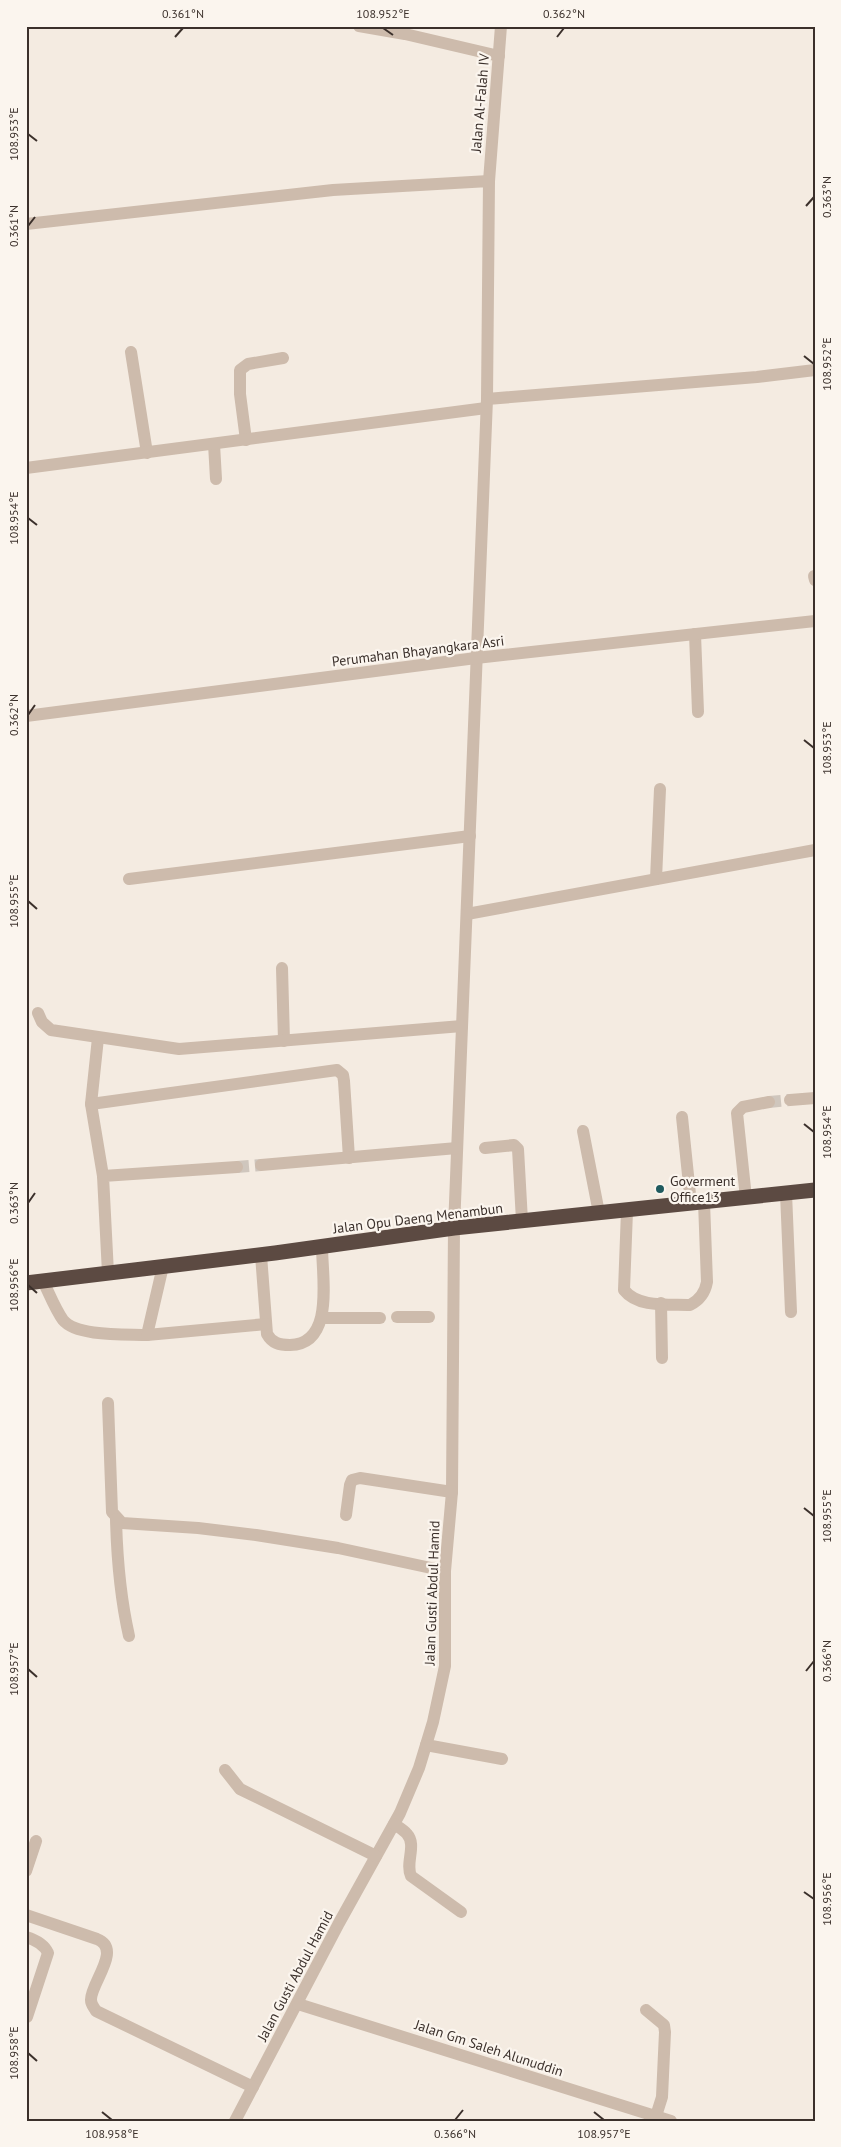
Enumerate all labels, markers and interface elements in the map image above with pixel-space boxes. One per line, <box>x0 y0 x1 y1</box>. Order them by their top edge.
text: 0.361°N <box>162 6 204 21</box>
text: 108.952°E <box>356 6 410 21</box>
text: 0.362°N <box>543 6 585 21</box>
street label: Jalan Al-Falah IV <box>467 53 493 154</box>
text: 108.953°E <box>6 107 21 161</box>
text: 0.363°N <box>819 176 834 218</box>
text: 0.361°N <box>6 205 21 247</box>
text: 108.952°E <box>819 337 834 391</box>
text: 108.954°E <box>6 491 21 545</box>
street label: Perumahan Bhayangkara Asri <box>331 631 505 671</box>
text: 0.362°N <box>6 694 21 736</box>
text: 108.953°E <box>819 721 834 775</box>
text: 108.955°E <box>6 874 21 928</box>
text: 108.954°E <box>819 1105 834 1159</box>
place label: Goverment Office13 <box>670 1172 736 1206</box>
text: 0.363°N <box>6 1182 21 1224</box>
marker: Goverment Office13 <box>654 1183 666 1195</box>
street label: Jalan Opu Daeng Menambun <box>331 1199 504 1237</box>
text: 108.956°E <box>6 1258 21 1312</box>
text: 108.955°E <box>819 1489 834 1543</box>
street label: Jalan Gusti Abdul Hamid <box>420 1520 444 1667</box>
text: 0.366°N <box>819 1640 834 1682</box>
text: 108.957°E <box>6 1642 21 1696</box>
text: 108.956°E <box>819 1872 834 1926</box>
street label: Jalan Gusti Abdul Hamid <box>253 1908 337 2045</box>
street label: Jalan Gm Saleh Alunuddin <box>411 2015 566 2081</box>
text: 108.958°E <box>6 2026 21 2080</box>
text: 108.958°E <box>85 2126 139 2141</box>
text: 0.366°N <box>434 2126 476 2141</box>
text: 108.957°E <box>577 2126 631 2141</box>

